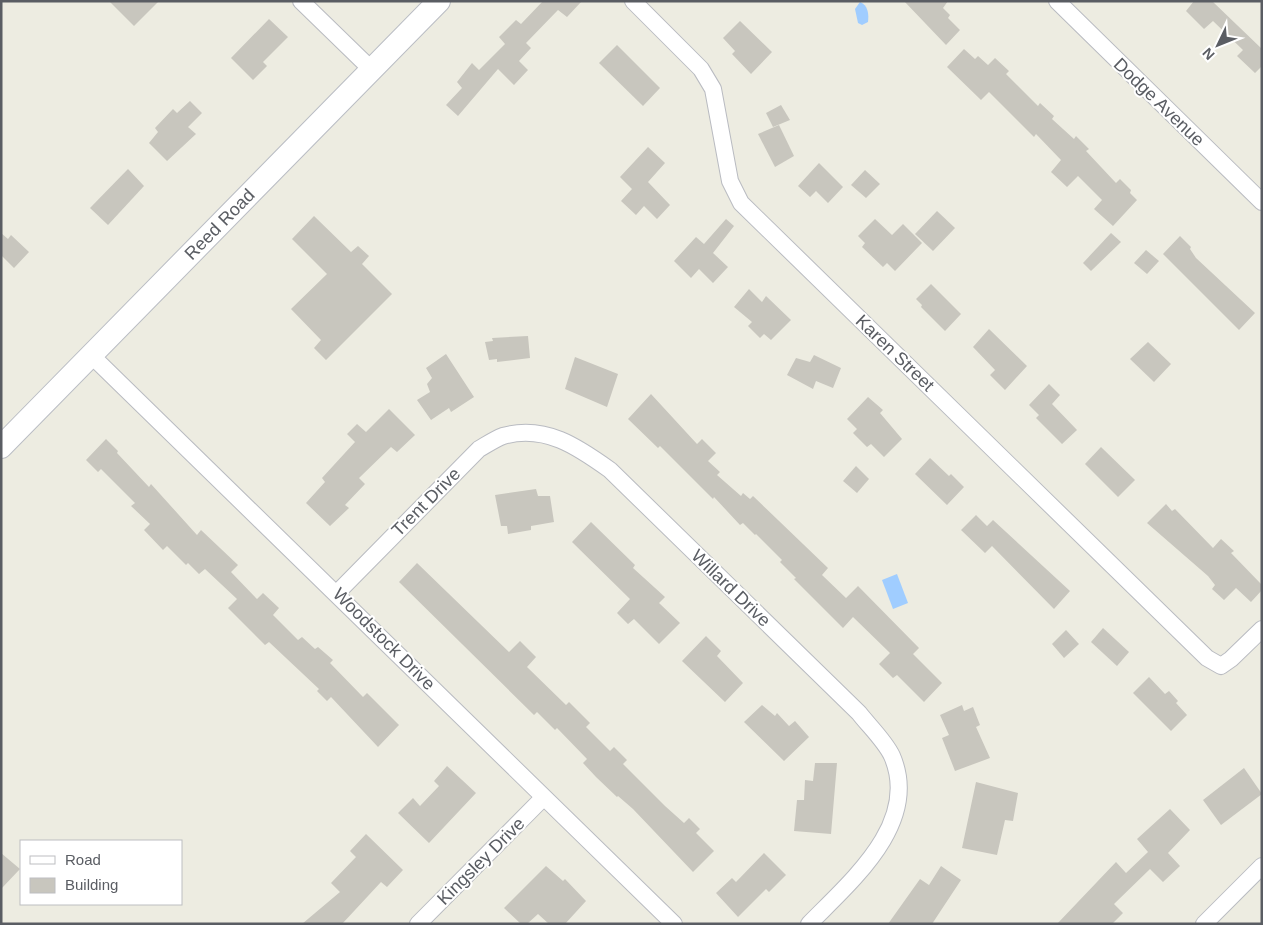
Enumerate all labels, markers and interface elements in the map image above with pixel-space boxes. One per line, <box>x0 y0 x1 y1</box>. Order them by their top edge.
north arrow <box>1193 20 1243 70</box>
text: N <box>1199 45 1218 63</box>
street label: Dodge Avenue <box>1110 54 1208 150</box>
street label: Reed Road <box>181 185 259 264</box>
street label: Karen Street <box>852 311 938 395</box>
street label: Trent Drive <box>388 464 464 540</box>
street label: Willard Drive <box>687 545 775 631</box>
street label: Woodstock Drive <box>329 584 439 694</box>
street label: Kingsley Drive <box>433 813 529 909</box>
legend <box>20 840 182 905</box>
text: Road <box>65 851 101 868</box>
text: Building <box>65 876 118 893</box>

